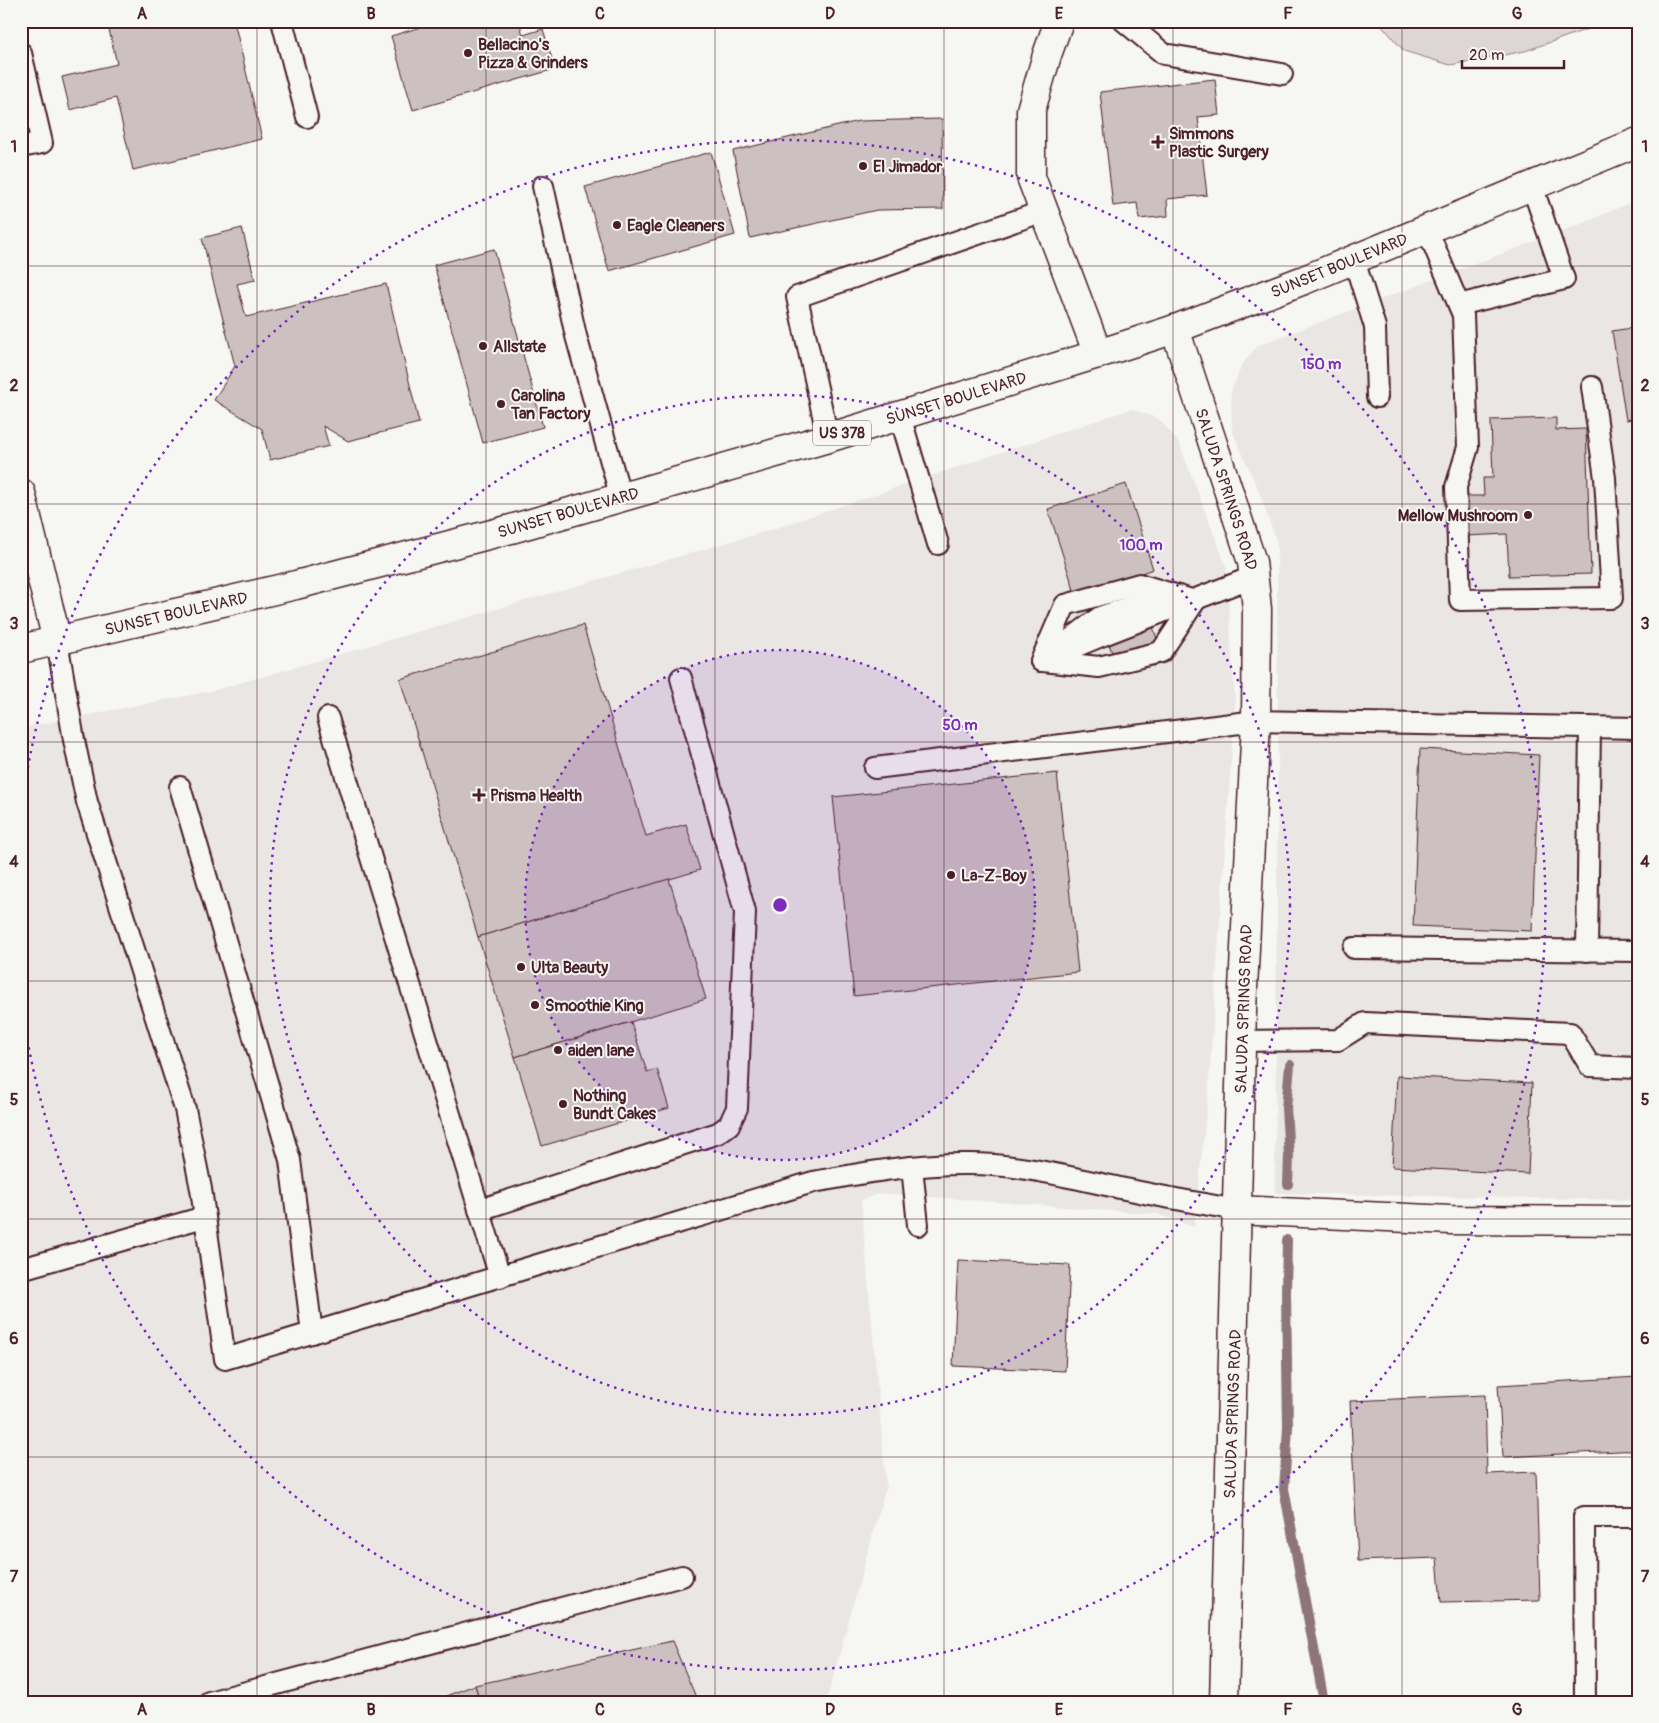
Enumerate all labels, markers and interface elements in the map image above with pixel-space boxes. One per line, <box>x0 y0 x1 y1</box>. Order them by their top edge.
text: A <box>137 4 148 24</box>
text: B <box>366 4 376 24</box>
text: C <box>595 4 605 24</box>
text: D <box>825 4 835 24</box>
text: E <box>1055 4 1064 24</box>
text: F <box>1283 4 1293 24</box>
text: G <box>1512 4 1523 24</box>
place label: Bellacino's Pizza & Grinders <box>478 35 588 73</box>
scale bar <box>1462 38 1564 70</box>
text: 20 m <box>1469 46 1504 65</box>
marker: Bellacino's Pizza & Grinders <box>462 47 474 59</box>
place label: Simmons Plastic Surgery <box>1169 124 1269 162</box>
marker: Simmons Plastic Surgery <box>1151 135 1165 149</box>
text: 1 <box>11 137 17 157</box>
text: 1 <box>1642 137 1648 157</box>
place label: El Jimador <box>873 157 942 177</box>
marker: El Jimador <box>857 160 869 172</box>
place label: Eagle Cleaners <box>627 216 725 236</box>
marker: Eagle Cleaners <box>611 219 623 231</box>
street label: SUNSET BOULEVARD <box>1268 229 1411 303</box>
place label: Allstate <box>493 337 547 357</box>
marker: Allstate <box>477 340 489 352</box>
text: 150 m <box>1301 355 1341 374</box>
street label: SUNSET BOULEVARD <box>884 368 1029 430</box>
text: 2 <box>10 376 19 396</box>
text: 2 <box>1641 376 1650 396</box>
place label: Carolina Tan Factory <box>510 386 590 424</box>
marker: Carolina Tan Factory <box>495 398 507 410</box>
street label: SALUDA SPRINGS ROAD <box>1190 406 1262 573</box>
road number: US 378 <box>813 420 871 446</box>
street label: SUNSET BOULEVARD <box>495 483 641 543</box>
place label: Mellow Mushroom <box>1398 506 1518 526</box>
marker: Mellow Mushroom <box>1522 509 1534 521</box>
text: 100 m <box>1120 536 1162 555</box>
street label: SUNSET BOULEVARD <box>103 588 250 640</box>
text: 3 <box>10 614 19 634</box>
text: 3 <box>1641 614 1650 634</box>
text: 50 m <box>943 716 977 735</box>
place label: Prisma Health <box>490 786 582 806</box>
marker: Prisma Health <box>472 788 486 802</box>
text: 4 <box>9 852 19 872</box>
text: 4 <box>1640 852 1650 872</box>
place label: La-Z-Boy <box>961 866 1027 886</box>
marker: La-Z-Boy <box>945 869 957 881</box>
centre of rings <box>771 896 789 914</box>
street label: SALUDA SPRINGS ROAD <box>1231 924 1257 1094</box>
place label: Ulta Beauty <box>531 958 608 978</box>
marker: Ulta Beauty <box>515 961 527 973</box>
place label: Smoothie King <box>545 996 643 1016</box>
marker: Smoothie King <box>529 999 541 1011</box>
place label: aiden lane <box>568 1041 635 1061</box>
marker: aiden lane <box>552 1044 564 1056</box>
place label: Nothing Bundt Cakes <box>573 1086 657 1124</box>
text: 5 <box>10 1090 19 1110</box>
text: 5 <box>1641 1090 1650 1110</box>
marker: Nothing Bundt Cakes <box>557 1098 569 1110</box>
text: 6 <box>9 1329 19 1349</box>
street label: SALUDA SPRINGS ROAD <box>1220 1329 1246 1499</box>
text: 6 <box>1640 1329 1650 1349</box>
text: 7 <box>10 1567 19 1587</box>
text: 7 <box>1641 1567 1650 1587</box>
text: A <box>137 1700 148 1720</box>
text: B <box>366 1700 376 1720</box>
text: C <box>595 1700 605 1720</box>
text: D <box>825 1700 835 1720</box>
text: E <box>1055 1700 1064 1720</box>
text: F <box>1283 1700 1293 1720</box>
text: G <box>1512 1700 1523 1720</box>

